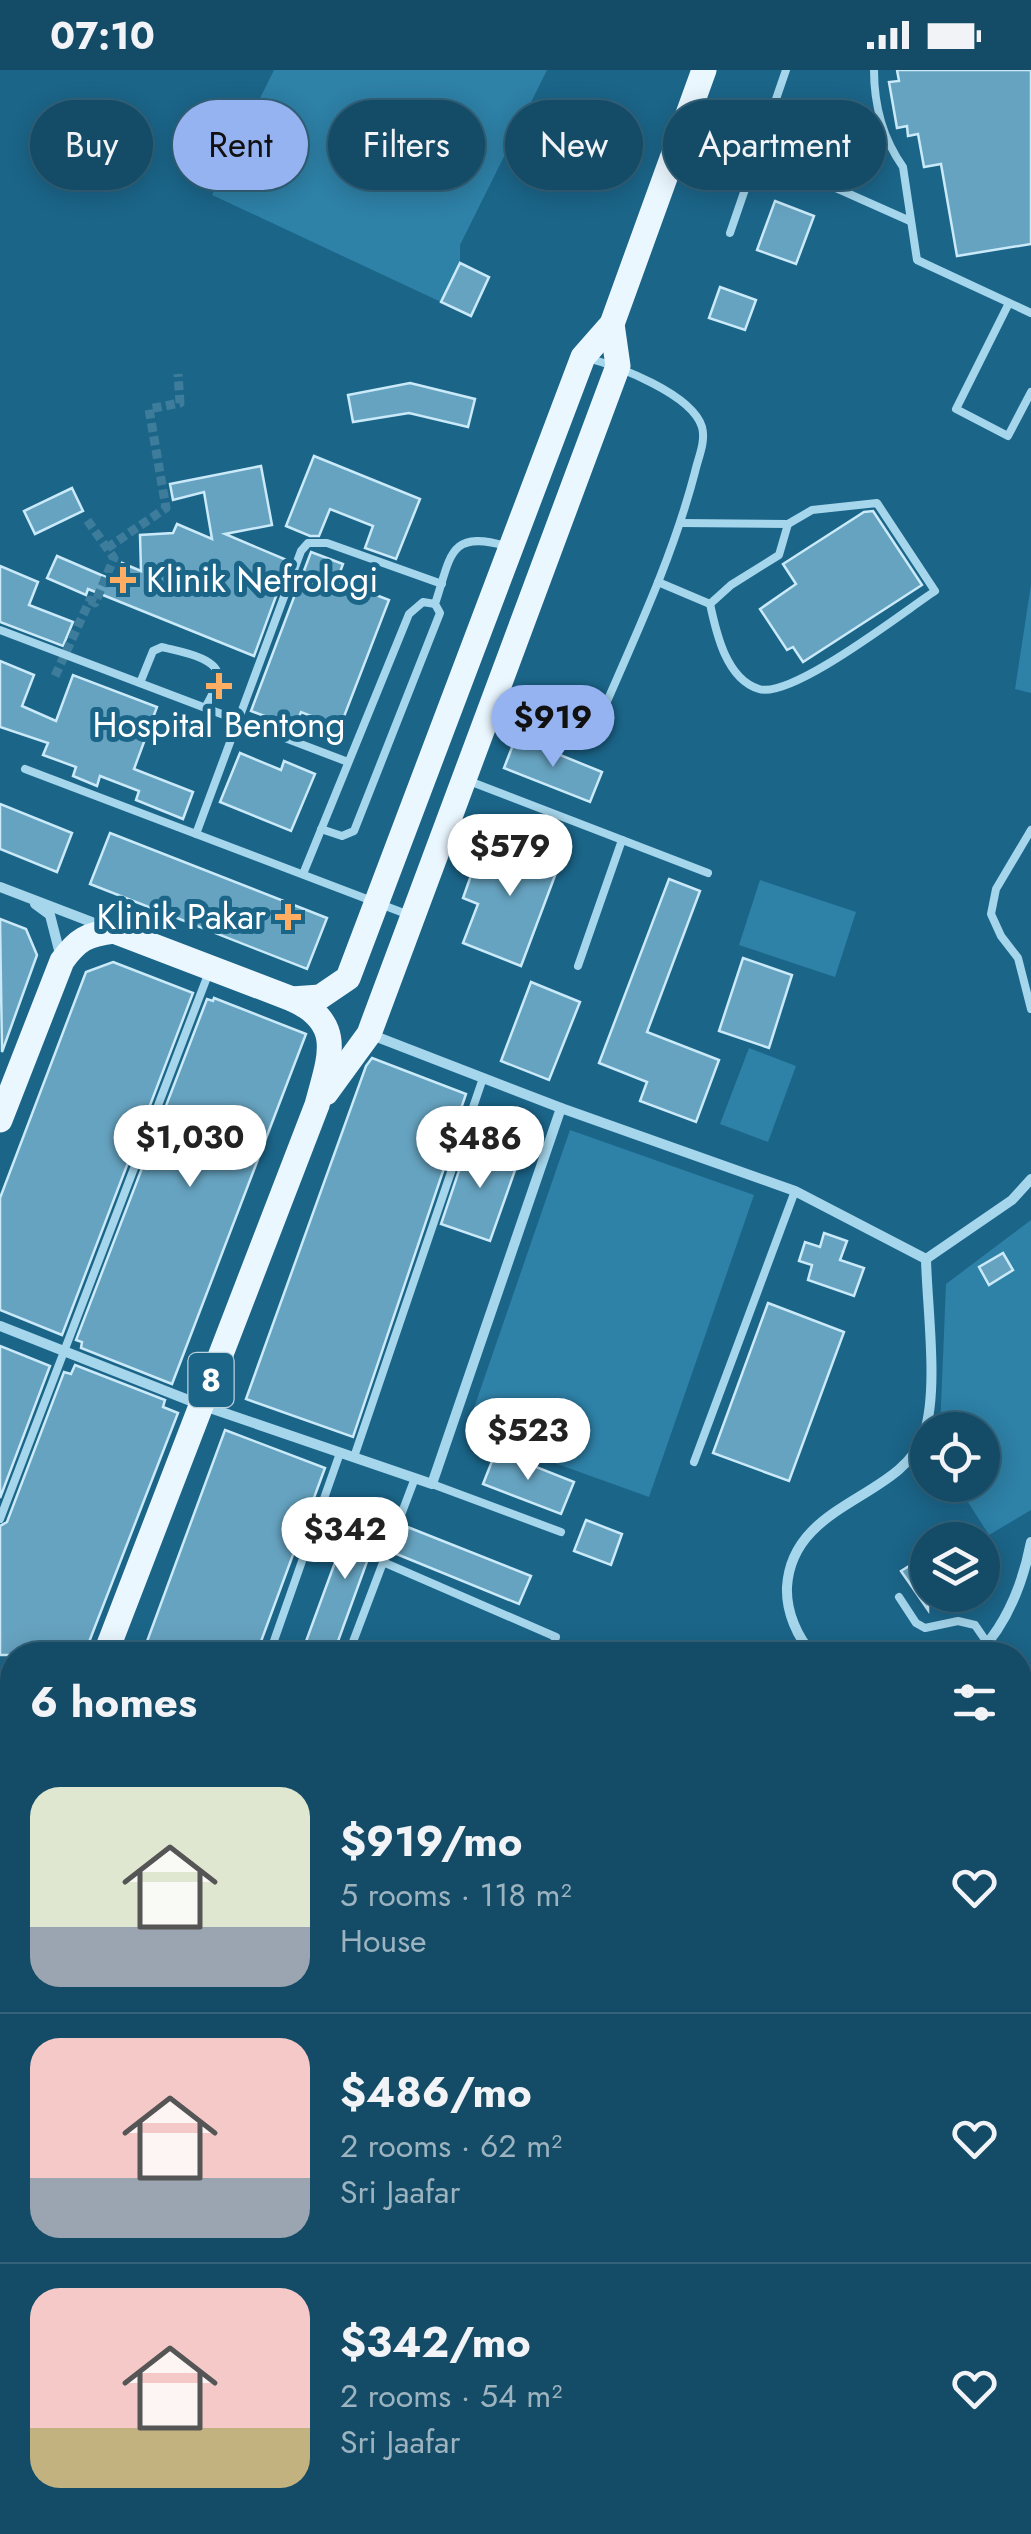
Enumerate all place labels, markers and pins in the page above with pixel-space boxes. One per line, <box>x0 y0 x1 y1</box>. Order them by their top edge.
place label: Klinik Nefrologi <box>146 555 378 605</box>
marker: Klinik Nefrologi <box>110 567 136 593</box>
marker: Hospital Bentong <box>206 673 232 699</box>
pin: $919 <box>494 685 612 770</box>
place label: Hospital Bentong <box>93 700 345 750</box>
pin: $579 <box>451 814 569 899</box>
place label: Klinik Pakar <box>96 892 266 942</box>
marker: Klinik Pakar <box>275 904 301 930</box>
pin: $1,030 <box>109 1105 271 1190</box>
pin: $486 <box>421 1106 539 1191</box>
pin: $523 <box>469 1398 587 1483</box>
pin: $342 <box>286 1497 404 1582</box>

